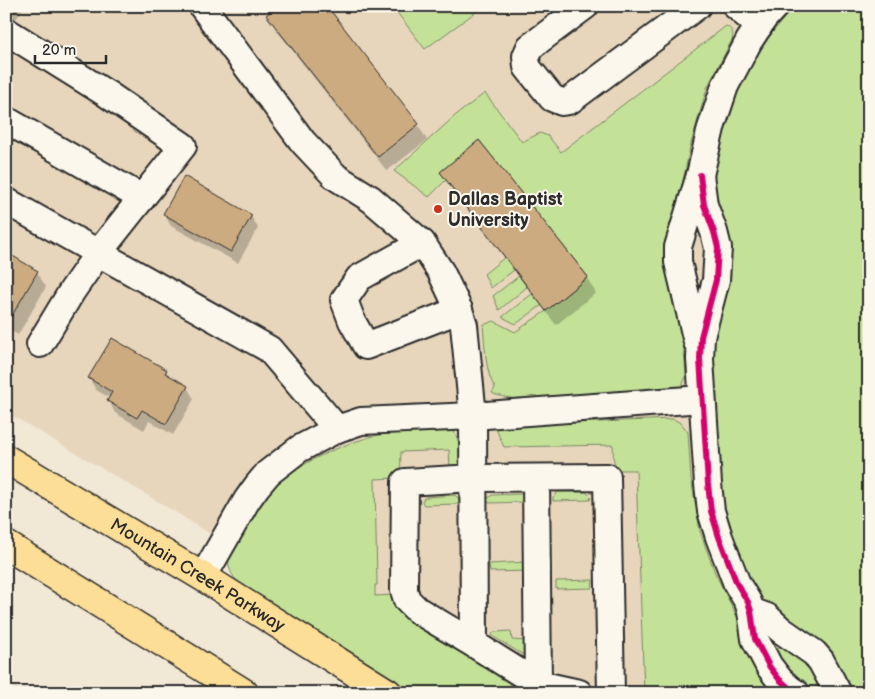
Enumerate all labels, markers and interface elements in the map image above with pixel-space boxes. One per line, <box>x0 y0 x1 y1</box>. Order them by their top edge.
scale bar <box>35 32 106 64</box>
text: 20 m <box>42 41 76 60</box>
place label: Dallas Baptist University <box>448 189 563 231</box>
marker: Dallas Baptist University <box>432 203 444 215</box>
street label: Mountain Creek Parkway <box>107 514 290 637</box>

